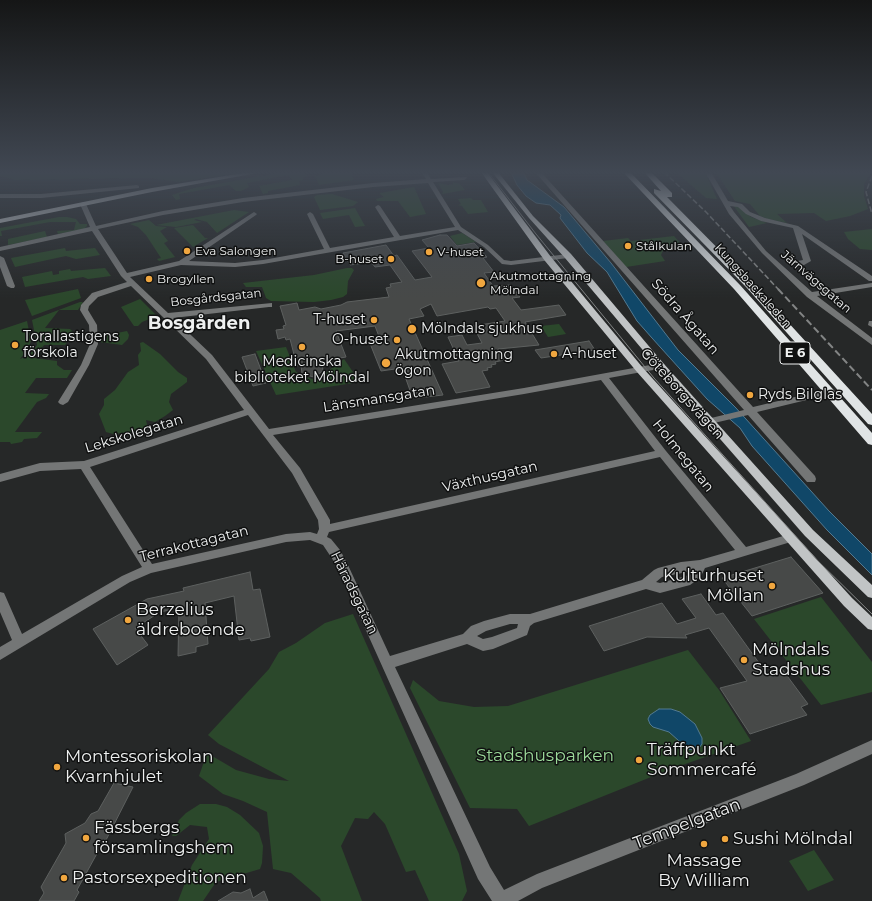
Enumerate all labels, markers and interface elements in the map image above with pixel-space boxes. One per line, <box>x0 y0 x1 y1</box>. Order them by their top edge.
place label: Stålkulan <box>636 239 692 253</box>
marker: Stålkulan <box>623 241 633 251</box>
street label: Kungsbackaleden <box>711 241 795 331</box>
place label: Eva Salongen <box>195 244 276 258</box>
place label: V-huset <box>437 245 484 259</box>
marker: Eva Salongen <box>182 246 192 256</box>
marker: V-huset <box>424 247 434 257</box>
street label: Järnvägsgatan <box>778 248 854 316</box>
place label: B-huset <box>335 252 383 266</box>
marker: B-huset <box>386 254 396 264</box>
place label: Akutmottagning Mölndal <box>490 269 591 297</box>
place label: Brogyllen <box>157 272 215 286</box>
marker: Brogyllen <box>144 274 154 284</box>
street label: Södra Ågatan <box>648 276 722 358</box>
marker: Akutmottagning Mölndal <box>475 277 487 289</box>
street label: Bosgårdsgatan <box>170 286 262 310</box>
place label: T-huset <box>313 312 366 328</box>
district label: Bosgården <box>148 313 250 335</box>
marker: T-huset <box>369 315 379 325</box>
place label: Mölndals sjukhus <box>421 321 543 337</box>
marker: Mölndals sjukhus <box>406 323 418 335</box>
place label: Torallastigens förskola <box>23 329 119 362</box>
place label: O-huset <box>332 332 389 348</box>
marker: O-huset <box>392 335 402 345</box>
marker: Torallastigens förskola <box>10 340 20 350</box>
marker: Medicinska biblioteket Mölndal <box>297 342 307 352</box>
road number: E 6 <box>780 342 810 364</box>
street label: Göteborgsvägen <box>637 345 727 443</box>
place label: A-huset <box>562 346 617 362</box>
place label: Akutmottagning ögon <box>395 347 513 380</box>
marker: A-huset <box>549 349 559 359</box>
place label: Medicinska biblioteket Mölndal <box>234 354 370 386</box>
marker: Akutmottagning ögon <box>380 357 392 369</box>
street label: Länsmansgatan <box>322 382 436 416</box>
place label: Ryds Bilglas <box>758 387 842 403</box>
marker: Ryds Bilglas <box>745 390 755 400</box>
street label: Lekskolegatan <box>83 411 185 457</box>
street label: Holmegatan <box>649 416 717 496</box>
street label: Växthusgatan <box>441 458 539 496</box>
street label: Terrakottagatan <box>138 522 250 566</box>
street label: Häradsgatan <box>327 549 381 637</box>
place label: Kulturhuset Möllan <box>663 566 764 606</box>
marker: Kulturhuset Möllan <box>767 581 777 591</box>
place label: Berzelius äldreboende <box>136 600 245 640</box>
marker: Berzelius äldreboende <box>123 615 133 625</box>
place label: Mölndals Stadshus <box>752 640 830 680</box>
marker: Mölndals Stadshus <box>739 655 749 665</box>
place label: Träffpunkt Sommercafé <box>647 740 757 780</box>
park label: Stadshusparken <box>476 746 614 766</box>
place label: Montessoriskolan Kvarnhjulet <box>65 747 214 787</box>
marker: Träffpunkt Sommercafé <box>634 755 644 765</box>
marker: Montessoriskolan Kvarnhjulet <box>52 762 62 772</box>
street label: Tempelgatan <box>630 794 744 854</box>
place label: Fässbergs församlingshem <box>94 818 234 858</box>
place label: Sushi Mölndal <box>733 829 853 849</box>
marker: Fässbergs församlingshem <box>81 833 91 843</box>
marker: Sushi Mölndal <box>720 834 730 844</box>
marker: Massage By William <box>699 839 709 849</box>
place label: Massage By William <box>658 851 750 891</box>
place label: Pastorsexpeditionen <box>72 868 247 888</box>
marker: Pastorsexpeditionen <box>59 873 69 883</box>

